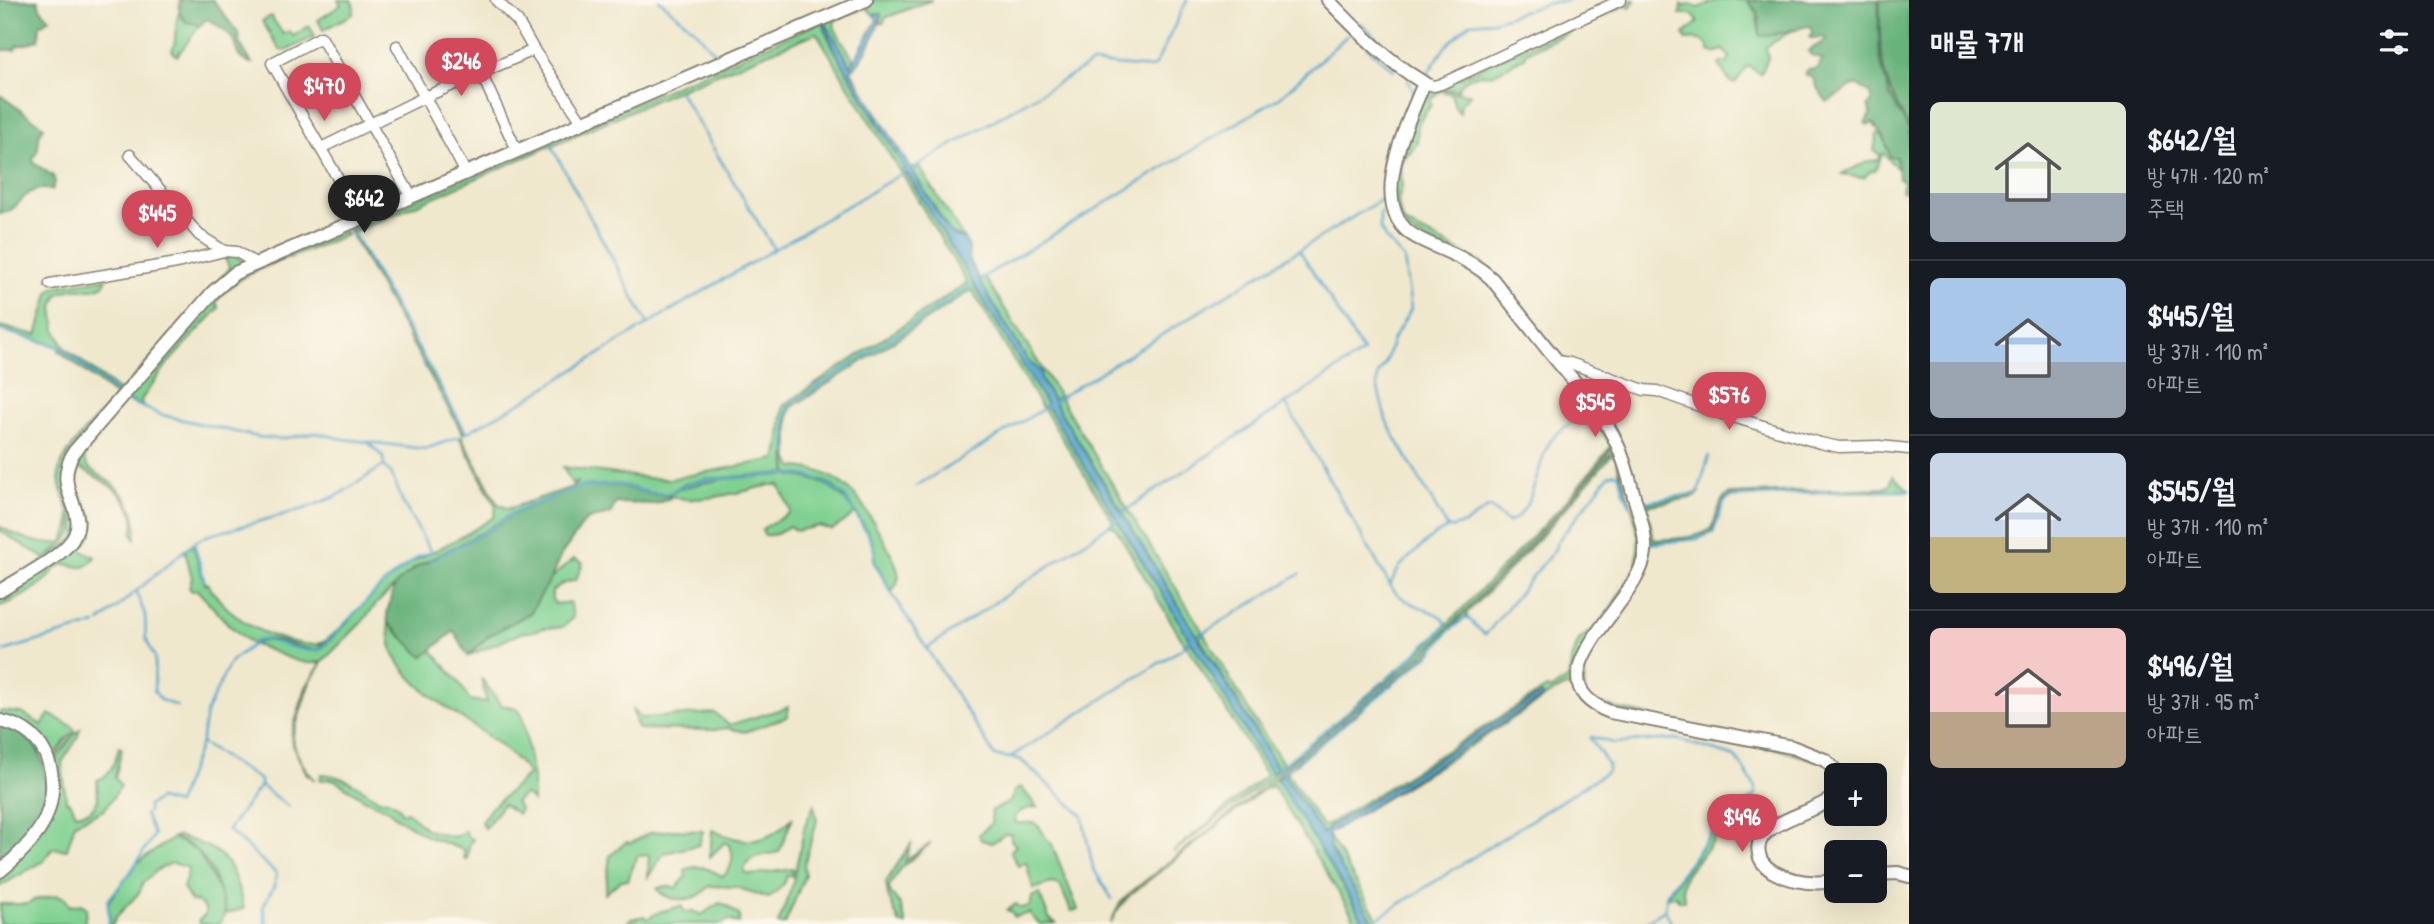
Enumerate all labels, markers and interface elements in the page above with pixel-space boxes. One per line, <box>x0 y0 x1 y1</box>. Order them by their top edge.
text: 매물 7개 <box>1930 22 2024 62</box>
icon: filters <box>2375 23 2413 61</box>
pin: $246 <box>420 38 502 98</box>
text: $246 <box>441 45 481 76</box>
pin: $470 <box>283 64 365 123</box>
text: $470 <box>303 70 345 101</box>
text: $642/월 <box>2147 119 2236 159</box>
icon: home <box>1986 130 2070 214</box>
text: 방 4개 · 120 m² <box>2147 160 2269 191</box>
pin: $642 <box>323 176 405 235</box>
text: $642 <box>344 182 384 213</box>
pin: $445 <box>116 190 198 250</box>
text: 주택 <box>2147 192 2184 223</box>
text: $445 <box>138 197 176 228</box>
text: $445/월 <box>2147 295 2234 335</box>
icon: home <box>1986 306 2070 390</box>
text: 방 3개 · 110 m² <box>2147 336 2268 367</box>
text: 아파트 <box>2147 368 2203 399</box>
pin: $576 <box>1688 372 1770 432</box>
text: $576 <box>1708 379 1750 410</box>
pin: $545 <box>1554 380 1636 439</box>
text: $545 <box>1575 386 1615 417</box>
text: $545/월 <box>2147 470 2236 510</box>
icon: home <box>1986 481 2070 565</box>
text: 방 3개 · 110 m² <box>2147 511 2268 542</box>
text: 아파트 <box>2147 543 2203 574</box>
text: $496/월 <box>2147 645 2233 685</box>
icon: home <box>1986 656 2070 740</box>
text: 방 3개 · 95 m² <box>2147 686 2259 717</box>
text: 아파트 <box>2147 718 2203 749</box>
map controls <box>1824 763 1887 903</box>
button: + <box>1824 763 1887 826</box>
pin: $496 <box>1701 794 1783 854</box>
text: $496 <box>1723 801 1761 832</box>
button: − <box>1824 840 1887 903</box>

